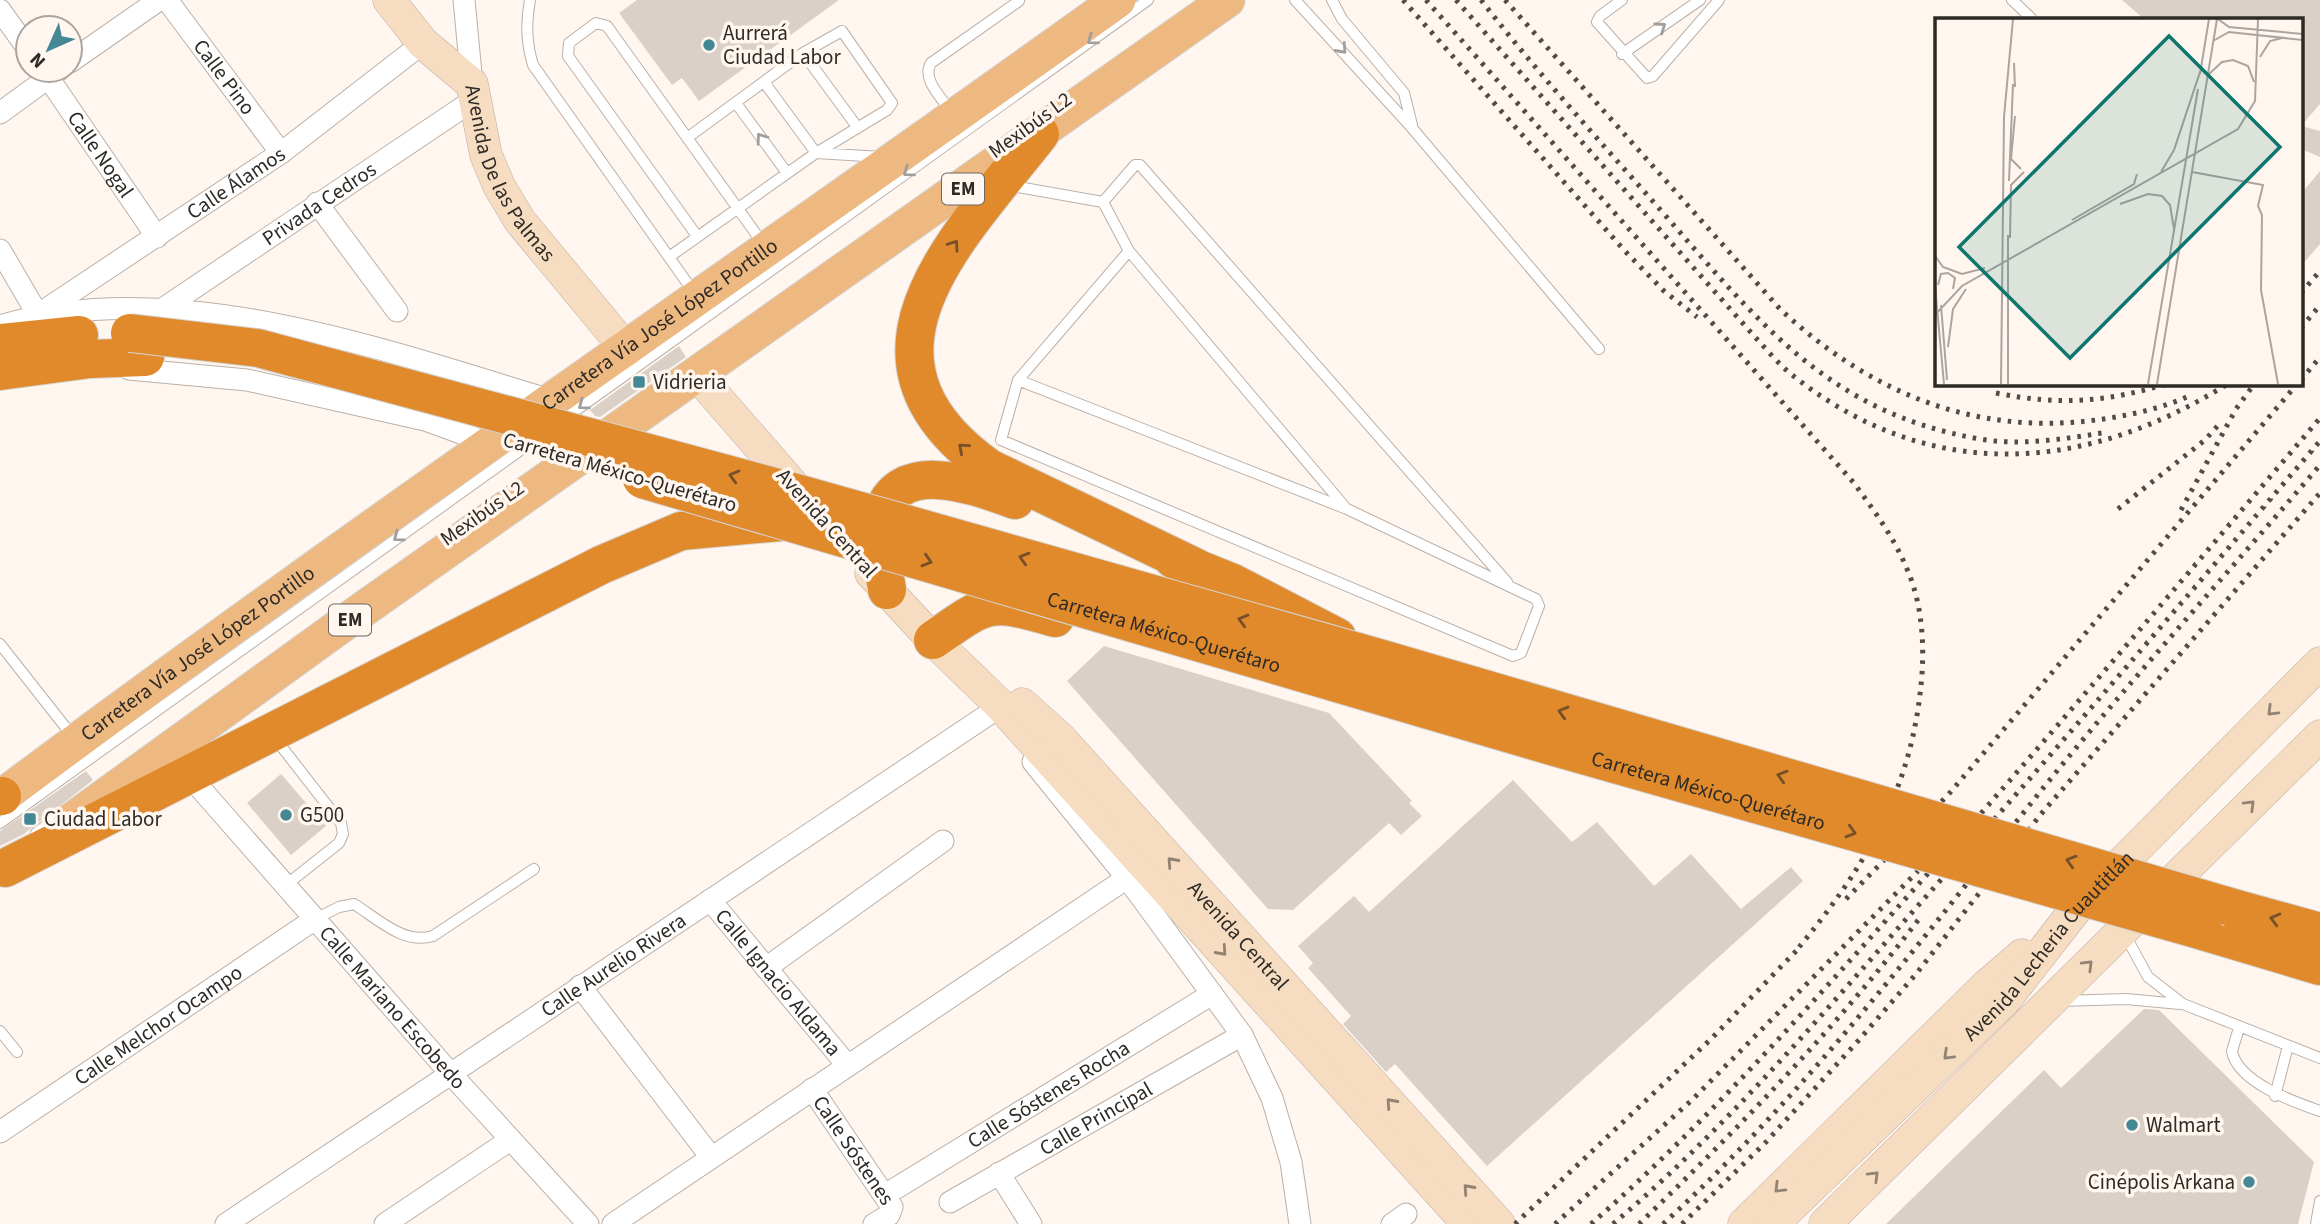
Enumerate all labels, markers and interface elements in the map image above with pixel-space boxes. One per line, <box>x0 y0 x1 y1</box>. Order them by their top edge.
north arrow <box>14 14 84 84</box>
place label: Aurrerá Ciudad Labor <box>723 18 841 72</box>
inset map <box>1935 18 2302 385</box>
one-way arrow <box>1653 23 1666 35</box>
one-way arrow <box>1087 32 1100 44</box>
street label: Calle Pino <box>186 33 263 121</box>
marker: Aurrerá Ciudad Labor <box>701 37 717 53</box>
one-way arrow <box>1334 41 1346 54</box>
text: N <box>24 46 52 74</box>
street label: Avenida De las Palmas <box>457 82 563 268</box>
street label: Mexibús L2 <box>982 84 1078 166</box>
street label: Calle Nogal <box>60 105 141 204</box>
one-way arrow <box>757 134 770 146</box>
street label: Calle Álamos <box>181 139 291 227</box>
street label: Privada Cedros <box>256 154 383 253</box>
one-way arrow <box>903 164 915 176</box>
road number: EM <box>942 174 984 204</box>
street label: Carretera Vía José López Portillo <box>535 231 784 418</box>
one-way arrow <box>946 240 958 253</box>
place label: Vidrieria <box>653 367 727 397</box>
marker: Vidrieria <box>631 374 647 390</box>
one-way arrow <box>578 397 591 409</box>
street label: Carretera México-Querétaro <box>500 424 740 520</box>
one-way arrow <box>958 444 971 456</box>
street label: Avenida Central <box>770 462 884 584</box>
one-way arrow <box>728 470 740 485</box>
street label: Mexibús L2 <box>434 473 530 553</box>
one-way arrow <box>393 529 406 542</box>
one-way arrow <box>1018 551 1030 566</box>
one-way arrow <box>921 553 933 568</box>
street label: Carretera Vía José López Portillo <box>74 558 321 748</box>
street label: Carretera México-Querétaro <box>1044 584 1284 681</box>
road number: EM <box>329 604 371 636</box>
one-way arrow <box>1237 613 1249 628</box>
one-way arrow <box>2267 703 2280 716</box>
one-way arrow <box>1558 706 1570 721</box>
street label: Carretera México-Querétaro <box>1588 743 1829 838</box>
one-way arrow <box>1776 770 1788 785</box>
place label: G500 <box>300 800 344 830</box>
one-way arrow <box>2242 801 2255 814</box>
place label: Ciudad Labor <box>44 804 162 834</box>
marker: G500 <box>278 807 294 823</box>
marker: Ciudad Labor <box>22 811 38 827</box>
one-way arrow <box>1845 823 1857 838</box>
street label: Avenida Lecheria Cuautitlán <box>1956 844 2141 1048</box>
one-way arrow <box>2065 854 2077 869</box>
one-way arrow <box>1168 857 1181 870</box>
street label: Avenida Central <box>1181 874 1296 997</box>
street label: Calle Ignacio Aldama <box>708 902 849 1063</box>
street label: Calle Aurelio Rivera <box>535 906 692 1024</box>
one-way arrow <box>2269 913 2281 928</box>
street label: Calle Mariano Escobedo <box>312 919 473 1096</box>
one-way arrow <box>1213 943 1226 956</box>
street label: Calle Melchor Ocampo <box>68 957 248 1093</box>
one-way arrow <box>2080 960 2093 973</box>
street label: Calle Sóstenes Rocha <box>962 1033 1136 1156</box>
one-way arrow <box>1943 1046 1956 1059</box>
street label: Calle Principal <box>1034 1074 1158 1163</box>
street label: Calle Sóstenes <box>806 1089 902 1211</box>
one-way arrow <box>1387 1098 1399 1111</box>
place label: Walmart <box>2146 1110 2220 1140</box>
marker: Walmart <box>2124 1117 2140 1133</box>
place label: Cinépolis Arkana <box>2088 1167 2235 1197</box>
one-way arrow <box>1865 1172 1878 1185</box>
marker: Cinépolis Arkana <box>2241 1174 2257 1190</box>
one-way arrow <box>1775 1180 1788 1193</box>
one-way arrow <box>1464 1184 1476 1197</box>

